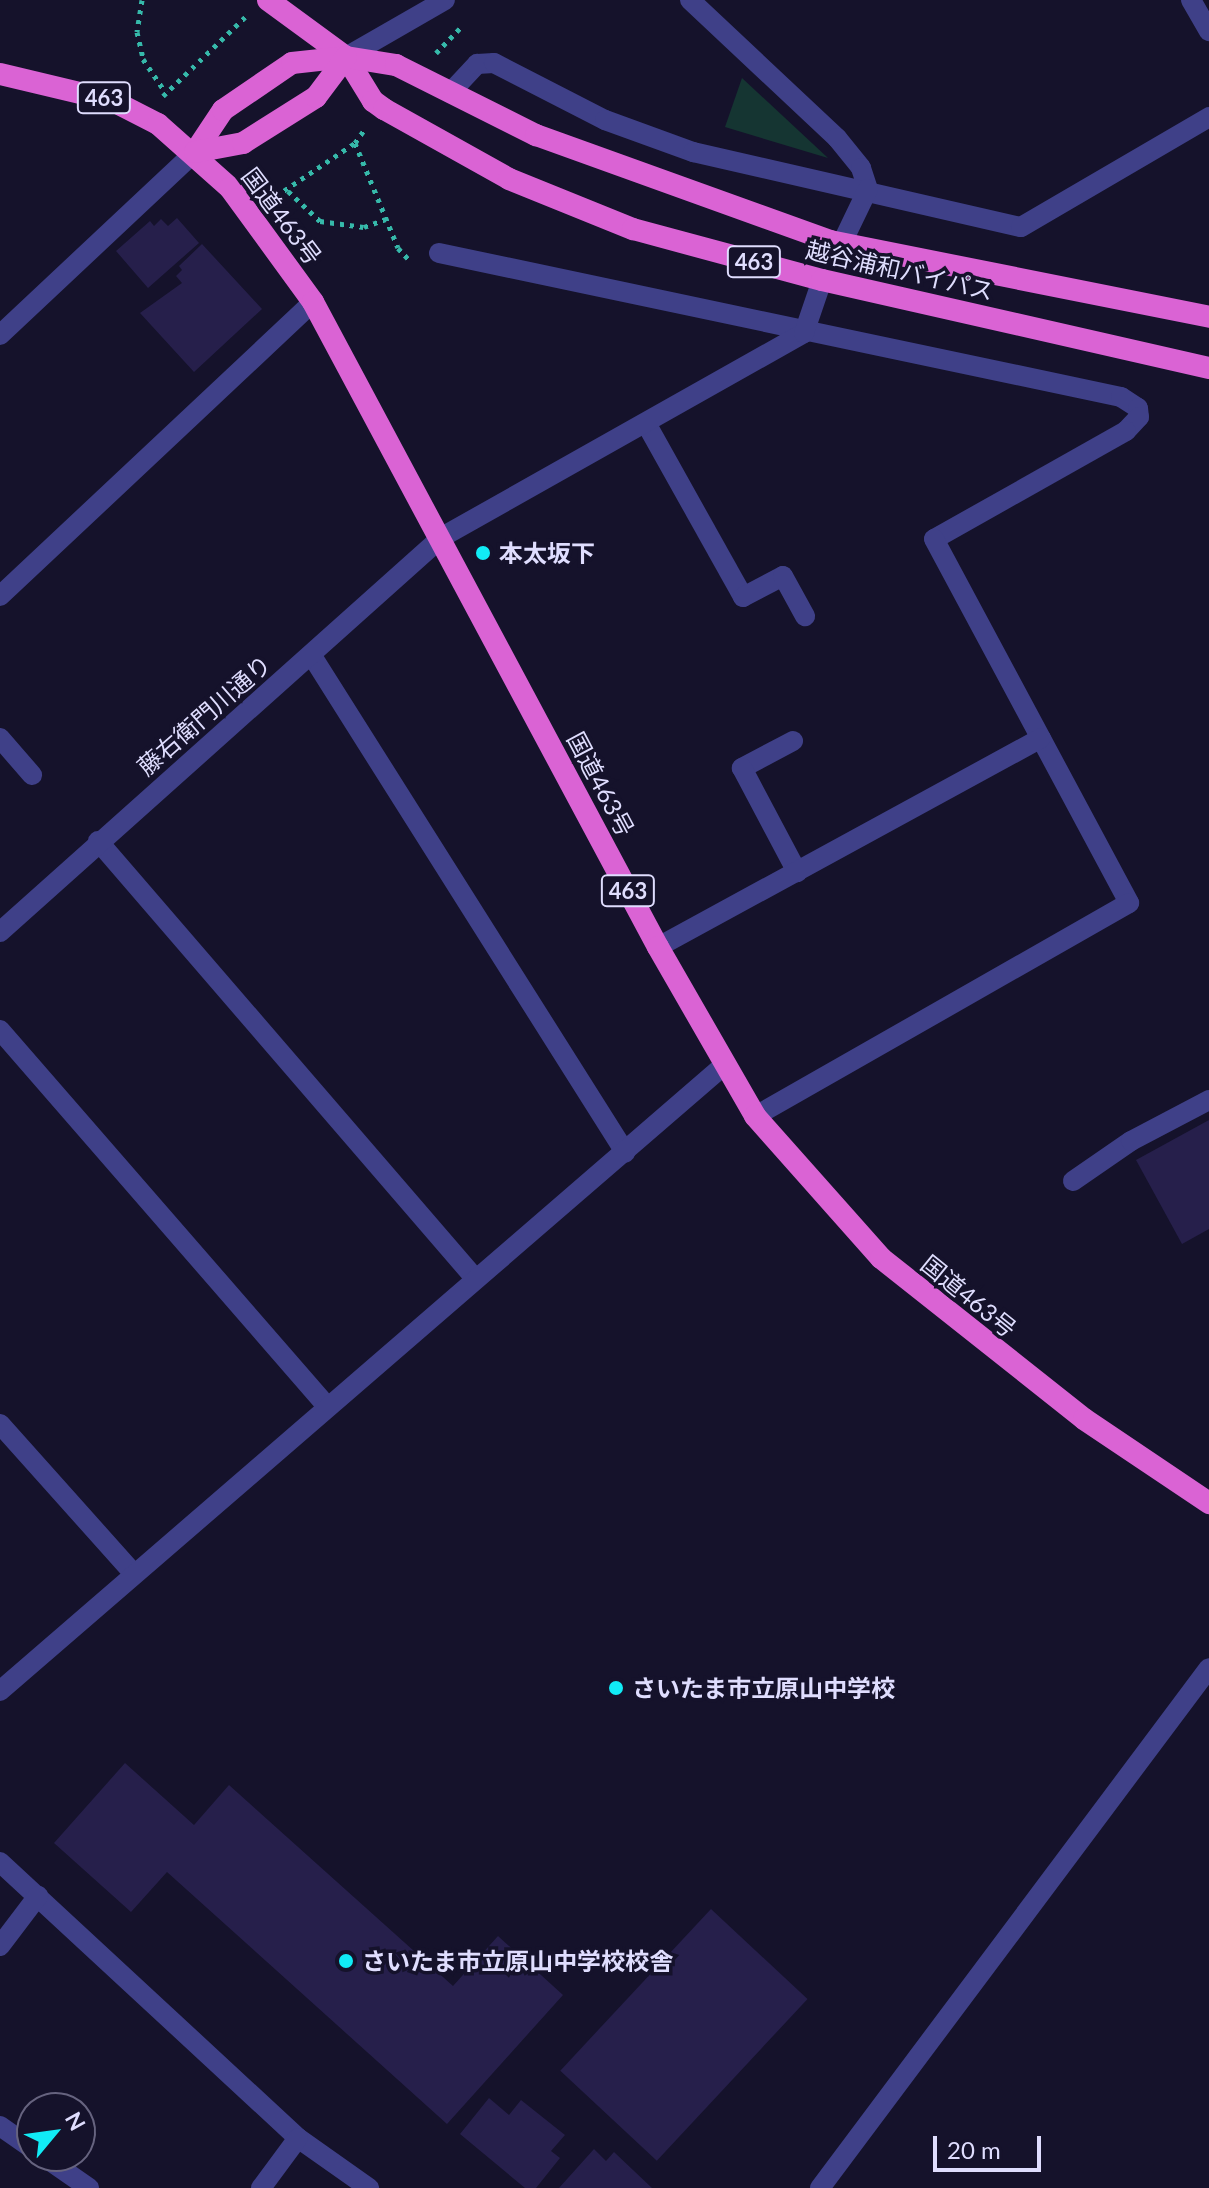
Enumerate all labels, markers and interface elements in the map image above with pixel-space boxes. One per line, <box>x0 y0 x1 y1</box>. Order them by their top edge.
road number: 463 <box>76 80 132 116</box>
street label: 国道463号 <box>236 162 328 270</box>
street label: 越谷浦和バイパス <box>803 234 997 306</box>
road number: 463 <box>726 244 782 280</box>
place label: 本太坂下 <box>499 539 595 567</box>
marker: 本太坂下 <box>474 544 492 562</box>
street label: 藤右衛門川通り <box>131 649 277 781</box>
street label: 国道463号 <box>562 727 640 841</box>
road number: 463 <box>600 873 656 909</box>
street label: 国道463号 <box>916 1249 1022 1343</box>
place label: さいたま市立原山中学校 <box>632 1674 896 1702</box>
marker: さいたま市立原山中学校 <box>607 1679 625 1697</box>
place label: さいたま市立原山中学校校舎 <box>362 1947 674 1975</box>
marker: さいたま市立原山中学校校舎 <box>337 1952 355 1970</box>
north arrow <box>16 2092 96 2172</box>
text: N <box>60 2107 92 2135</box>
scale bar <box>937 2120 1045 2170</box>
text: 20 m <box>947 2135 1001 2164</box>

